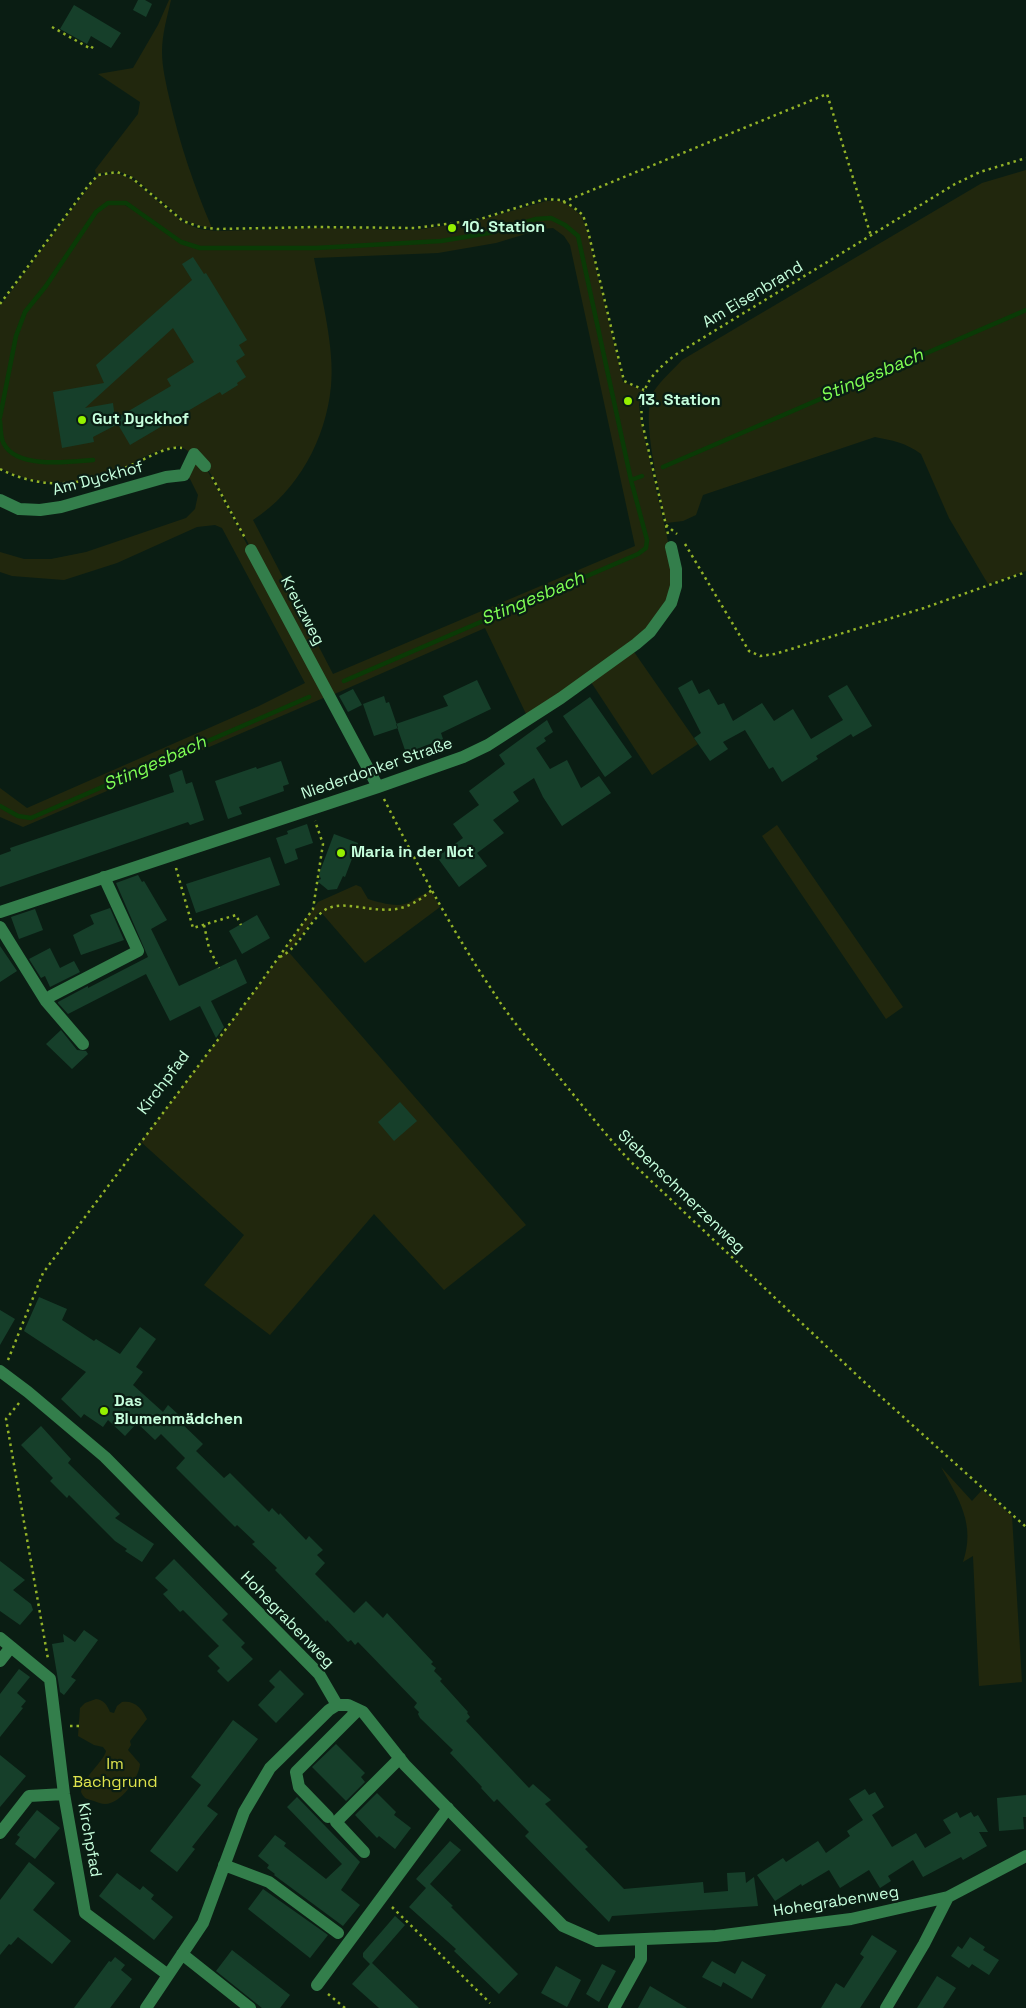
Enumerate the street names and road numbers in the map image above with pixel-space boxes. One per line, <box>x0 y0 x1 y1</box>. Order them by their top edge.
street label: Am Eisenbrand <box>699 257 807 333</box>
street label: Am Dyckhof <box>51 458 145 500</box>
street label: Kreuzweg <box>276 573 328 649</box>
street label: Niederdonker Straße <box>299 734 455 804</box>
street label: Kirchpfad <box>134 1047 194 1119</box>
street label: Siebenschmerzenweg <box>613 1126 749 1258</box>
street label: Hohegrabenweg <box>236 1568 338 1672</box>
street label: Kirchpfad <box>73 1801 105 1879</box>
street label: Hohegrabenweg <box>772 1883 900 1921</box>

